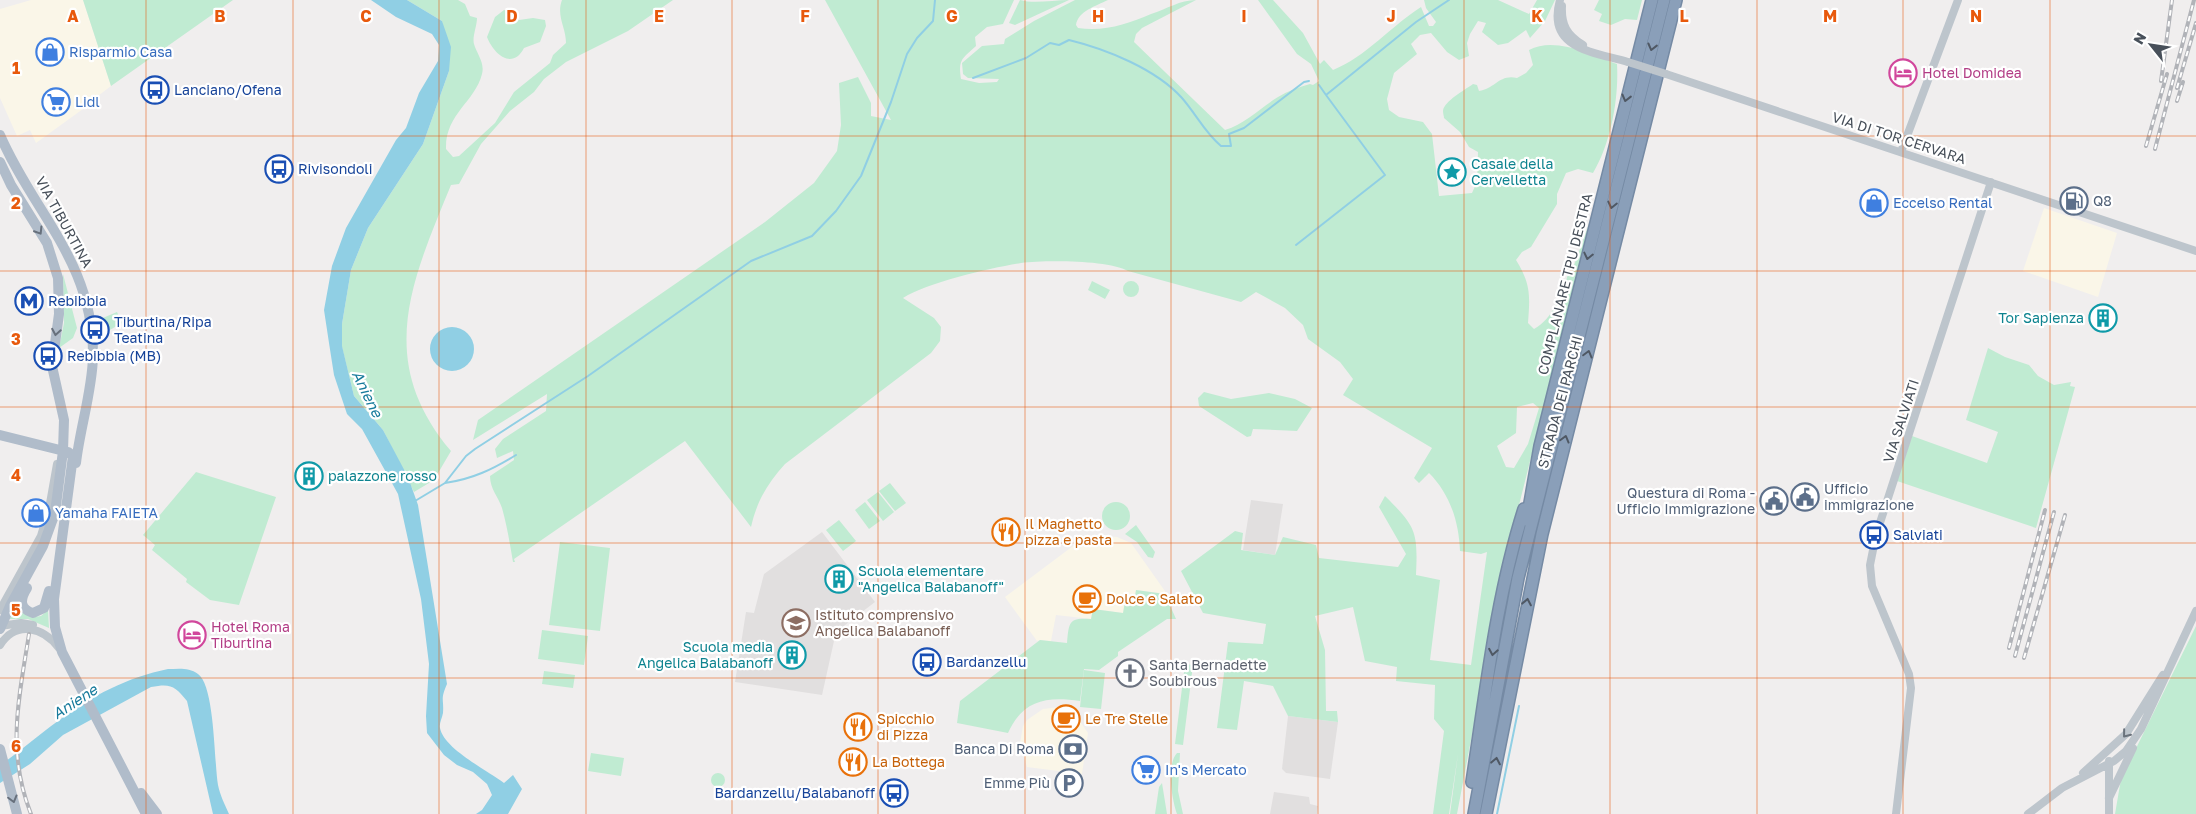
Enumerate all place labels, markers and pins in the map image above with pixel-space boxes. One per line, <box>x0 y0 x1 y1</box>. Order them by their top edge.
shop icon: Risparmio Casa <box>35 37 65 67</box>
place label: Risparmio Casa <box>69 43 172 60</box>
hotel icon: Hotel Domidea <box>1888 58 1918 88</box>
place label: Hotel Domidea <box>1922 64 2022 81</box>
bus stop icon: Lanciano/Ofena <box>140 75 170 105</box>
place label: Lanciano/Ofena <box>174 81 282 98</box>
supermarket icon: Lidl <box>41 87 71 117</box>
place label: Lidl <box>75 93 100 110</box>
bus stop icon: Rivisondoli <box>264 154 294 184</box>
place label: Casale della Cervelletta <box>1471 155 1553 188</box>
place icon: Casale della Cervelletta <box>1437 157 1467 187</box>
place label: Rivisondoli <box>298 160 373 177</box>
fuel station icon: Q8 <box>2059 186 2089 216</box>
shop icon: Eccelso Rental <box>1859 188 1889 218</box>
place label: Q8 <box>2093 192 2112 209</box>
place label: Eccelso Rental <box>1893 194 1993 211</box>
metro station icon: Rebibbia <box>14 286 44 316</box>
place label: Rebibbia <box>48 292 107 309</box>
building icon: Tor Sapienza <box>2088 303 2118 333</box>
place label: Tor Sapienza <box>1998 309 2084 326</box>
place label: Tiburtina/Ripa Teatina <box>114 313 212 346</box>
bus stop icon: Tiburtina/Ripa Teatina <box>80 315 110 345</box>
bus stop icon: Rebibbia (MB) <box>33 341 63 371</box>
place label: Rebibbia (MB) <box>67 347 161 364</box>
building icon: palazzone rosso <box>294 461 324 491</box>
place label: palazzone rosso <box>328 467 437 484</box>
place label: Ufficio immigrazione <box>1824 480 1914 513</box>
public building icon: Ufficio immigrazione <box>1790 482 1820 512</box>
place label: Questura di Roma - Ufficio Immigrazione <box>1617 484 1755 517</box>
public building icon: Questura di Roma - Ufficio Immigrazione <box>1759 486 1789 516</box>
shop icon: Yamaha FAIETA <box>21 498 51 528</box>
place label: Yamaha FAIETA <box>55 504 159 521</box>
place label: Il Maghetto pizza e pasta <box>1025 515 1112 548</box>
restaurant icon: Il Maghetto pizza e pasta <box>991 517 1021 547</box>
bus stop icon: Salviati <box>1859 520 1889 550</box>
place label: Salviati <box>1893 526 1943 543</box>
place label: Scuola elementare "Angelica Balabanoff" <box>858 562 1004 595</box>
building icon: Scuola elementare "Angelica Balabanoff" <box>824 564 854 594</box>
cafe icon: Dolce e Salato <box>1072 584 1102 614</box>
place label: Dolce e Salato <box>1106 590 1203 607</box>
place label: Istituto comprensivo Angelica Balabanoff <box>815 606 954 639</box>
school or university icon: Istituto comprensivo Angelica Balabanoff <box>781 608 811 638</box>
place label: Hotel Roma Tiburtina <box>211 618 290 651</box>
hotel icon: Hotel Roma Tiburtina <box>177 620 207 650</box>
place label: Scuola media Angelica Balabanoff <box>638 638 773 671</box>
building icon: Scuola media Angelica Balabanoff <box>777 640 807 670</box>
bus stop icon: Bardanzellu <box>912 647 942 677</box>
place label: Bardanzellu <box>946 653 1026 670</box>
place label: Santa Bernadette Soubirous <box>1149 656 1267 689</box>
church icon: Santa Bernadette Soubirous <box>1115 658 1145 688</box>
cafe icon: Le Tre Stelle <box>1051 704 1081 734</box>
place label: Spicchio di Pizza <box>877 710 934 743</box>
place label: Le Tre Stelle <box>1085 710 1168 727</box>
restaurant icon: Spicchio di Pizza <box>843 712 873 742</box>
bank icon: Banca Di Roma <box>1058 734 1088 764</box>
place label: Banca Di Roma <box>954 740 1054 757</box>
restaurant icon: La Bottega <box>838 747 868 777</box>
place label: La Bottega <box>872 753 945 770</box>
supermarket icon: In's Mercato <box>1131 755 1161 785</box>
place label: In's Mercato <box>1165 761 1247 778</box>
parking icon: Emme Più <box>1054 768 1084 798</box>
place label: Emme Più <box>984 774 1050 791</box>
bus stop icon: Bardanzellu/Balabanoff <box>879 778 909 808</box>
place label: Bardanzellu/Balabanoff <box>714 784 875 801</box>

